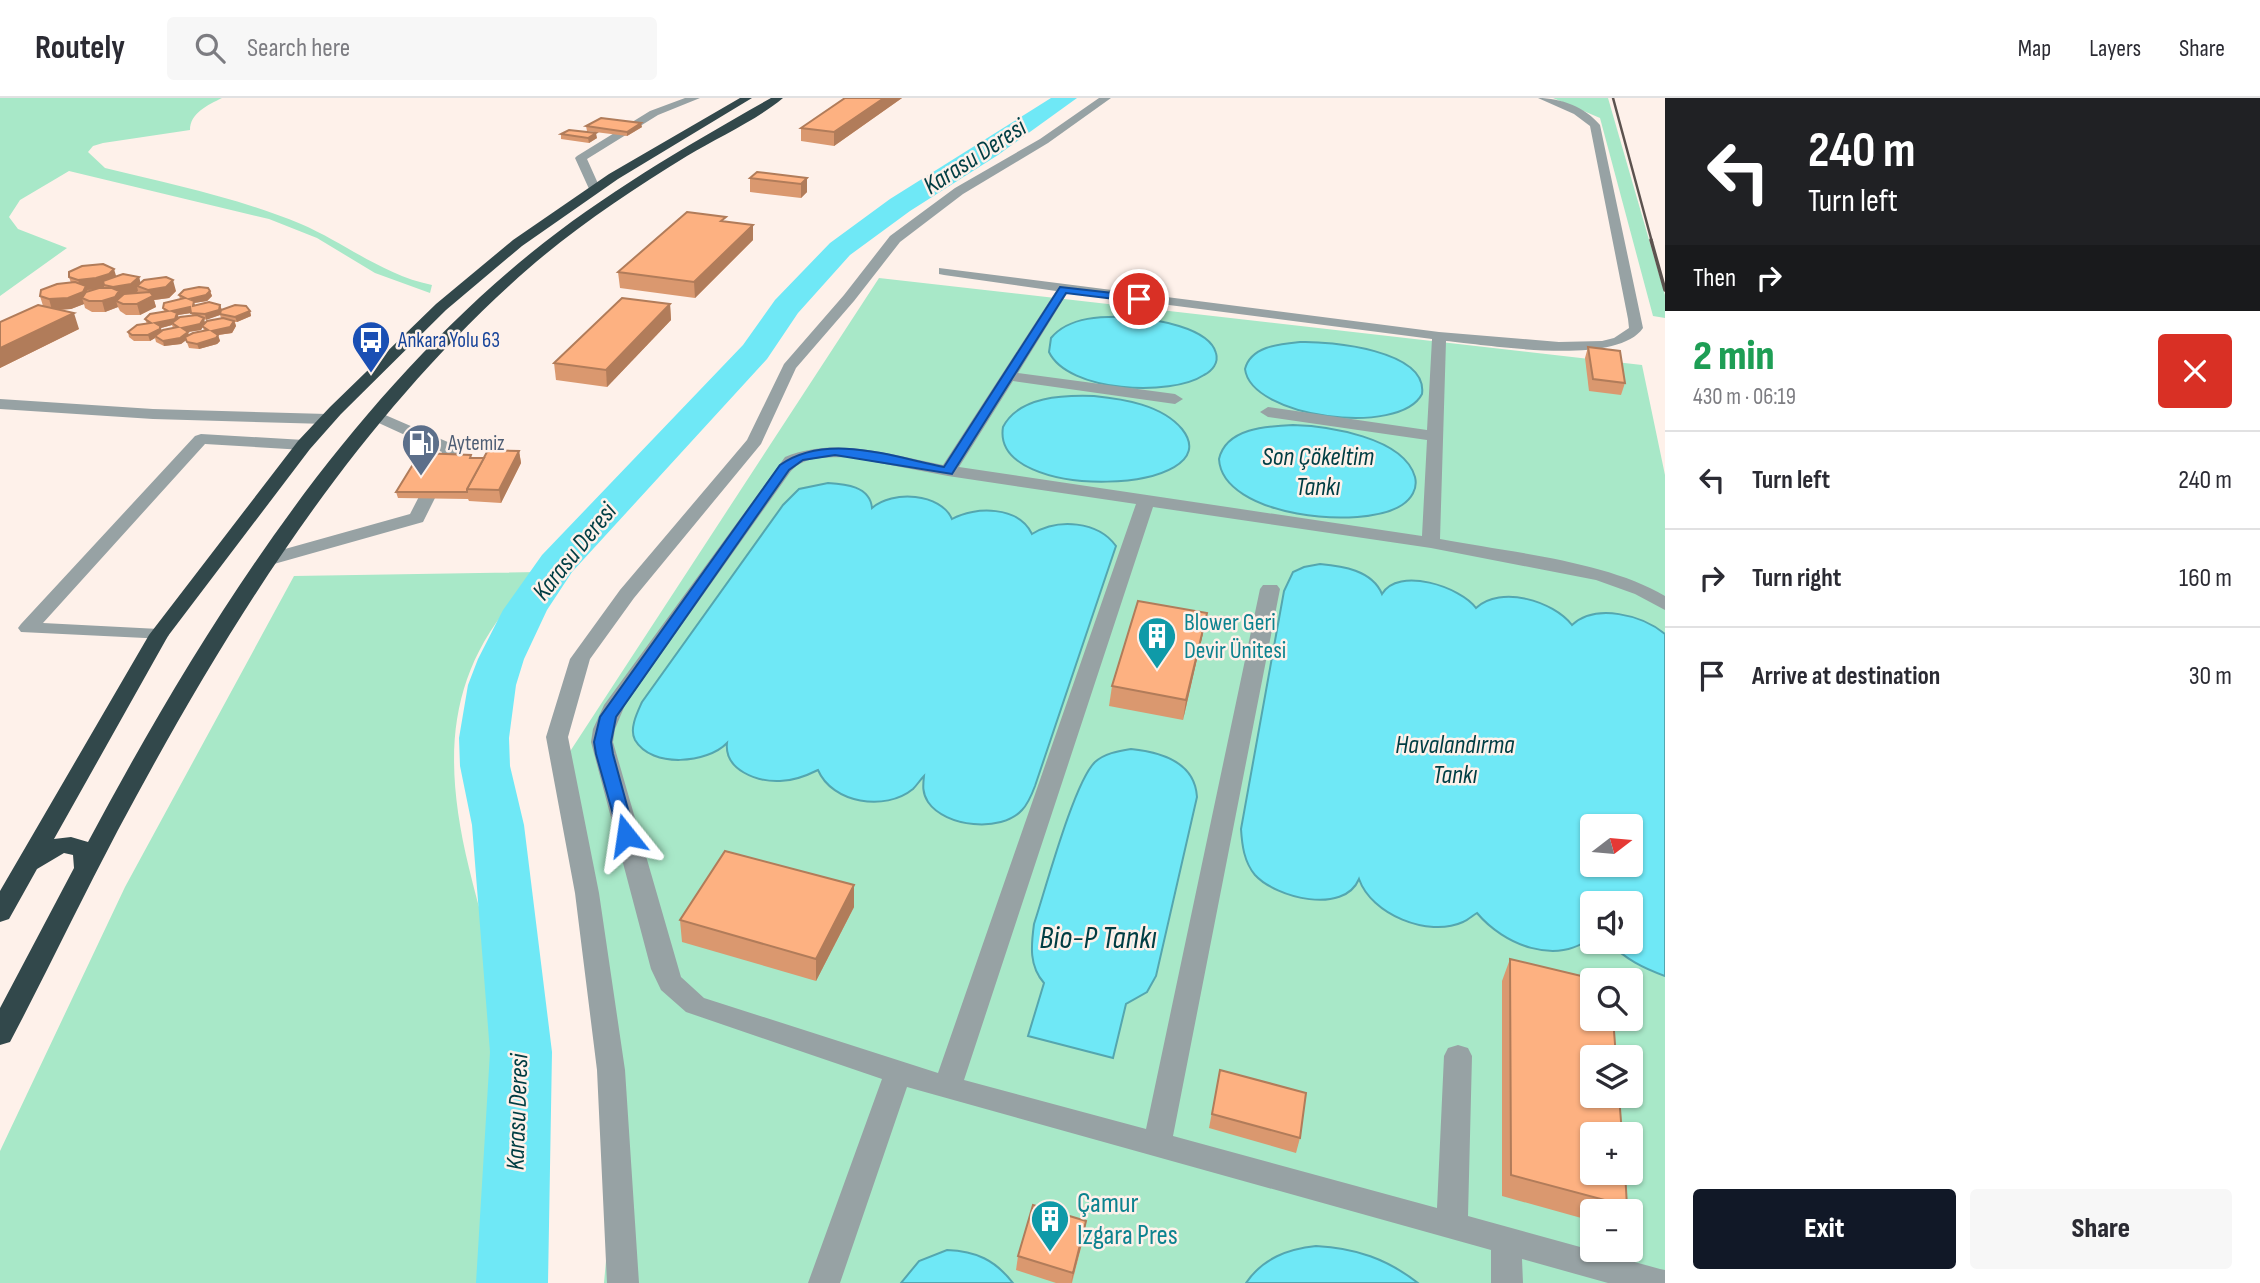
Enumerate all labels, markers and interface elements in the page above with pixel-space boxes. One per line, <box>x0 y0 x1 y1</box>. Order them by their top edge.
search box <box>167 17 657 80</box>
text: Routely <box>35 28 125 68</box>
icon: search <box>191 29 229 67</box>
text: Search here <box>247 33 350 64</box>
text: Map <box>2018 34 2051 63</box>
text: Layers <box>2089 34 2141 63</box>
text: Share <box>2179 34 2225 63</box>
water label: Karasu Deresi <box>918 112 1033 202</box>
text: 240 m <box>1808 122 1916 181</box>
icon: left <box>1693 126 1784 217</box>
text: Turn left <box>1808 182 1898 221</box>
icon: right <box>1750 259 1788 297</box>
text: Then <box>1693 263 1736 294</box>
pin <box>1109 269 1169 329</box>
icon: arrive <box>1120 280 1158 318</box>
bus stop icon: Ankara Yolu 63 <box>350 319 392 374</box>
place label: Ankara Yolu 63 <box>397 328 500 353</box>
text: 2 min <box>1693 331 1774 382</box>
button: close <box>2158 334 2232 408</box>
text: 430 m · 06:19 <box>1693 383 1796 411</box>
fuel station icon: Aytemiz <box>400 422 442 477</box>
place label: Aytemiz <box>447 431 505 456</box>
water label: Son Çökeltim Tankı <box>1262 442 1374 503</box>
icon: left <box>1693 461 1731 499</box>
text: Turn left <box>1752 465 1830 496</box>
text: 240 m <box>2178 465 2232 496</box>
water label: Karasu Deresi <box>526 496 624 607</box>
icon: right <box>1693 559 1731 597</box>
text: Turn right <box>1752 563 1841 594</box>
text: 160 m <box>2179 563 2232 594</box>
place label: Blower Geri Devir Ünitesi <box>1184 608 1286 665</box>
building icon: Blower Geri Devir Ünitesi <box>1136 615 1178 670</box>
icon: arrive <box>1693 657 1731 695</box>
text: Arrive at destination <box>1752 661 1940 692</box>
text: 30 m <box>2189 661 2232 692</box>
water label: Havalandırma Tankı <box>1395 730 1515 791</box>
position arrow <box>589 798 663 872</box>
north arrow <box>1580 814 1643 877</box>
map controls <box>1580 814 1643 1262</box>
button: sound <box>1580 891 1643 954</box>
water label: Bio-P Tankı <box>1039 919 1157 958</box>
button: search <box>1580 968 1643 1031</box>
button: layers <box>1580 1045 1643 1108</box>
water label: Karasu Deresi <box>500 1052 536 1171</box>
button: + <box>1580 1122 1643 1185</box>
place label: Çamur Izgara Pres <box>1077 1187 1178 1252</box>
button: Exit <box>1693 1189 1956 1269</box>
button: Share <box>1970 1189 2232 1269</box>
building icon: Çamur Izgara Pres <box>1029 1198 1071 1253</box>
button: − <box>1580 1199 1643 1262</box>

